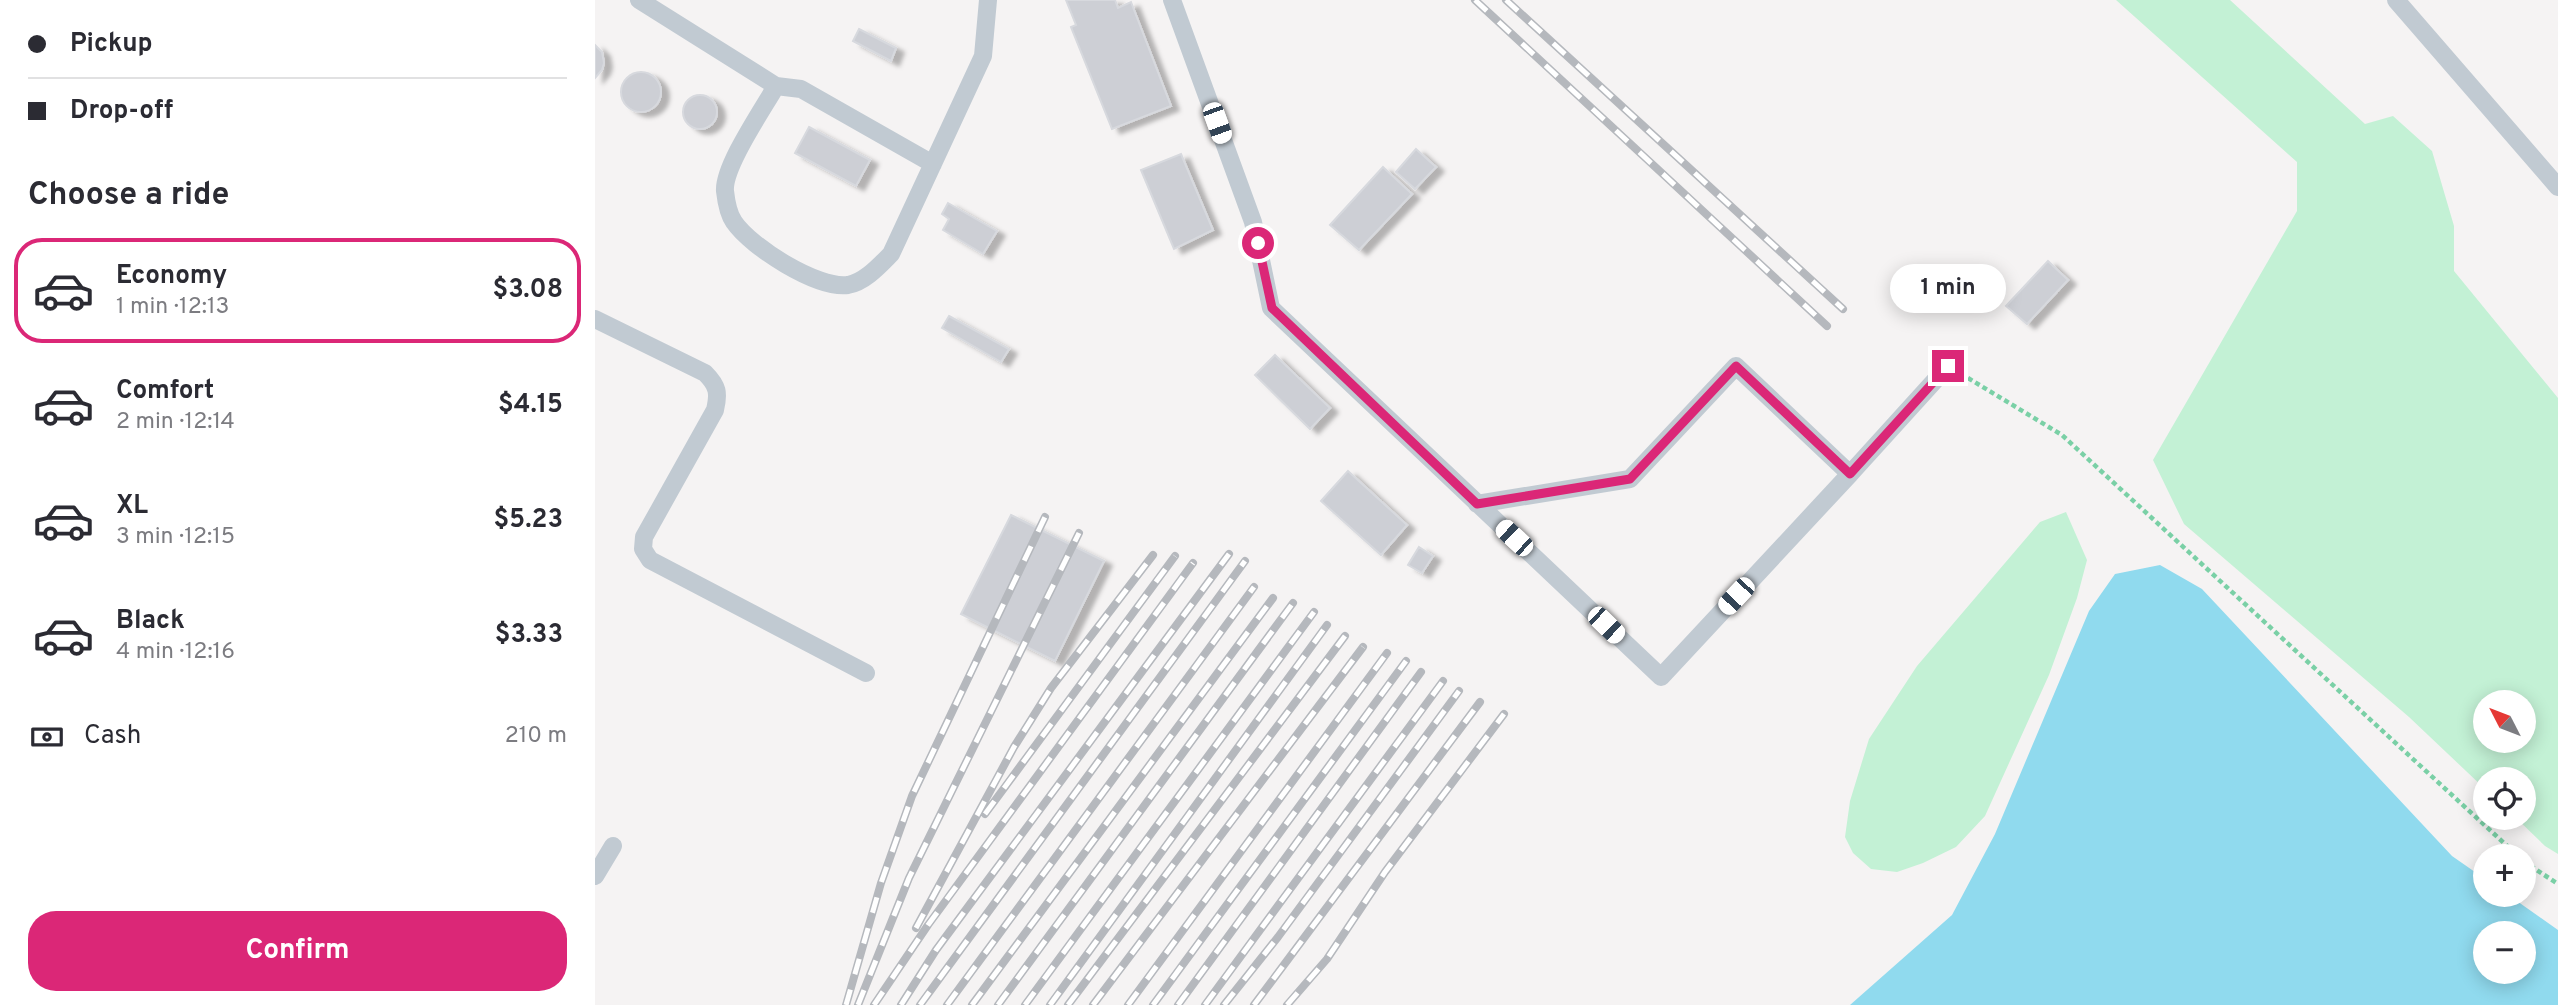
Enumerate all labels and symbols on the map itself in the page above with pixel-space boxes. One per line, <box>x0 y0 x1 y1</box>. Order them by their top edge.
car <box>1200 100 1235 146</box>
route start <box>1242 227 1274 259</box>
callout: 1 min <box>1890 264 2006 314</box>
route end <box>1932 350 1964 382</box>
car <box>1492 516 1537 560</box>
car <box>1714 573 1759 619</box>
car <box>1584 603 1629 647</box>
north arrow <box>2473 690 2536 752</box>

